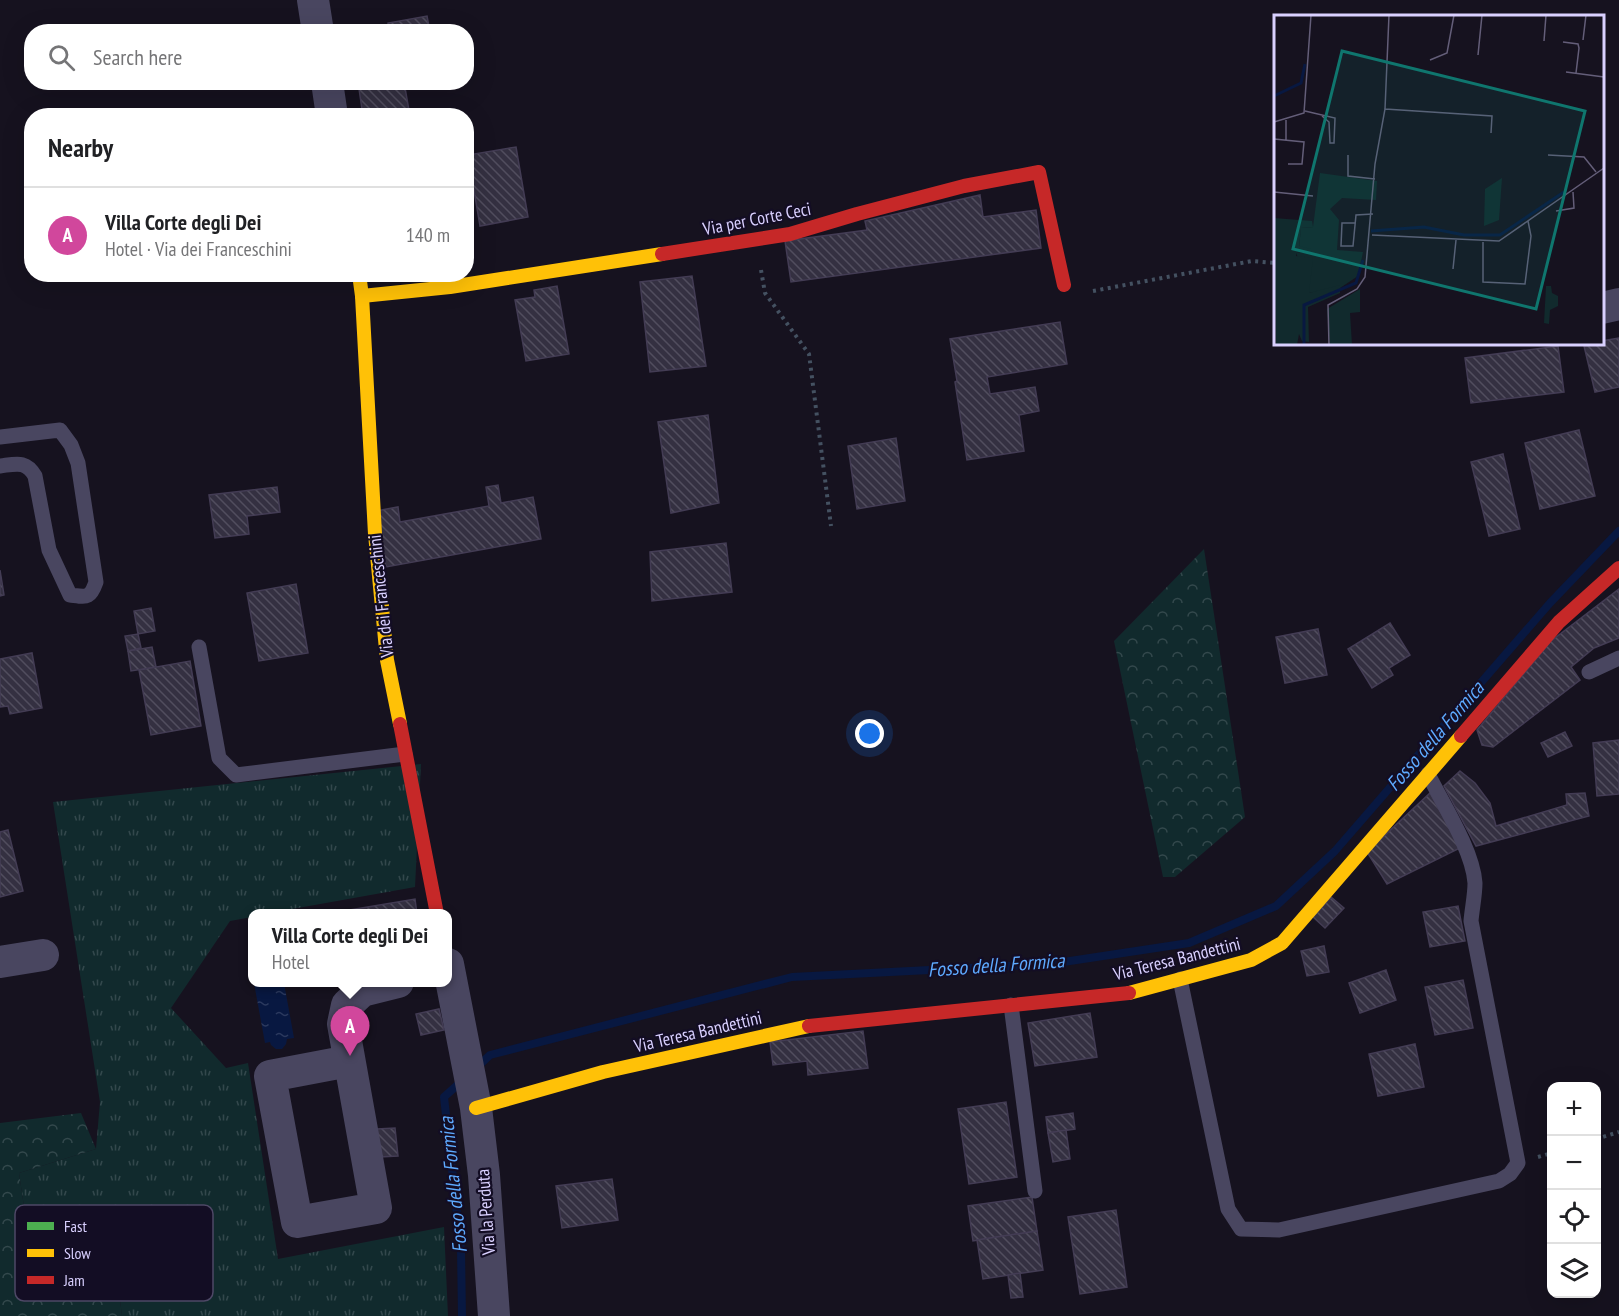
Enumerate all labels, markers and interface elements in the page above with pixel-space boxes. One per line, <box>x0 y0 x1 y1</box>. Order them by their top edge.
inset map <box>1274 15 1604 345</box>
search box <box>24 24 474 90</box>
icon: search <box>45 41 78 74</box>
text: Search here <box>93 43 182 71</box>
text: Nearby <box>48 131 113 164</box>
street label: Via per Corte Ceci <box>700 197 813 240</box>
text: Villa Corte degli Dei <box>105 208 261 236</box>
text: A <box>62 222 73 248</box>
text: 140 m <box>406 222 450 248</box>
text: Hotel · Via dei Franceschini <box>105 236 292 262</box>
street label: Via dei Franceschini <box>363 534 398 660</box>
water label: Fosso della Formica <box>1380 675 1490 796</box>
your location <box>855 719 884 748</box>
popup <box>248 909 452 987</box>
text: Villa Corte degli Dei <box>272 921 428 949</box>
street label: Via Teresa Bandettini <box>1110 932 1243 986</box>
water label: Fosso della Formica <box>927 947 1066 983</box>
text: Hotel <box>272 949 309 975</box>
pin: A <box>330 1006 370 1056</box>
street label: Via Teresa Bandettini <box>631 1006 764 1058</box>
map controls <box>1547 1082 1601 1298</box>
button: + <box>1547 1082 1601 1136</box>
water label: Fosso della Formica <box>433 1115 473 1254</box>
button: − <box>1547 1136 1601 1190</box>
street label: Via la Perduta <box>471 1168 500 1257</box>
button: locate <box>1547 1190 1601 1244</box>
legend <box>15 1205 213 1301</box>
text: Fast <box>64 1216 87 1236</box>
text: Slow <box>64 1243 91 1263</box>
button: layers <box>1547 1244 1601 1298</box>
text: Jam <box>63 1270 85 1290</box>

